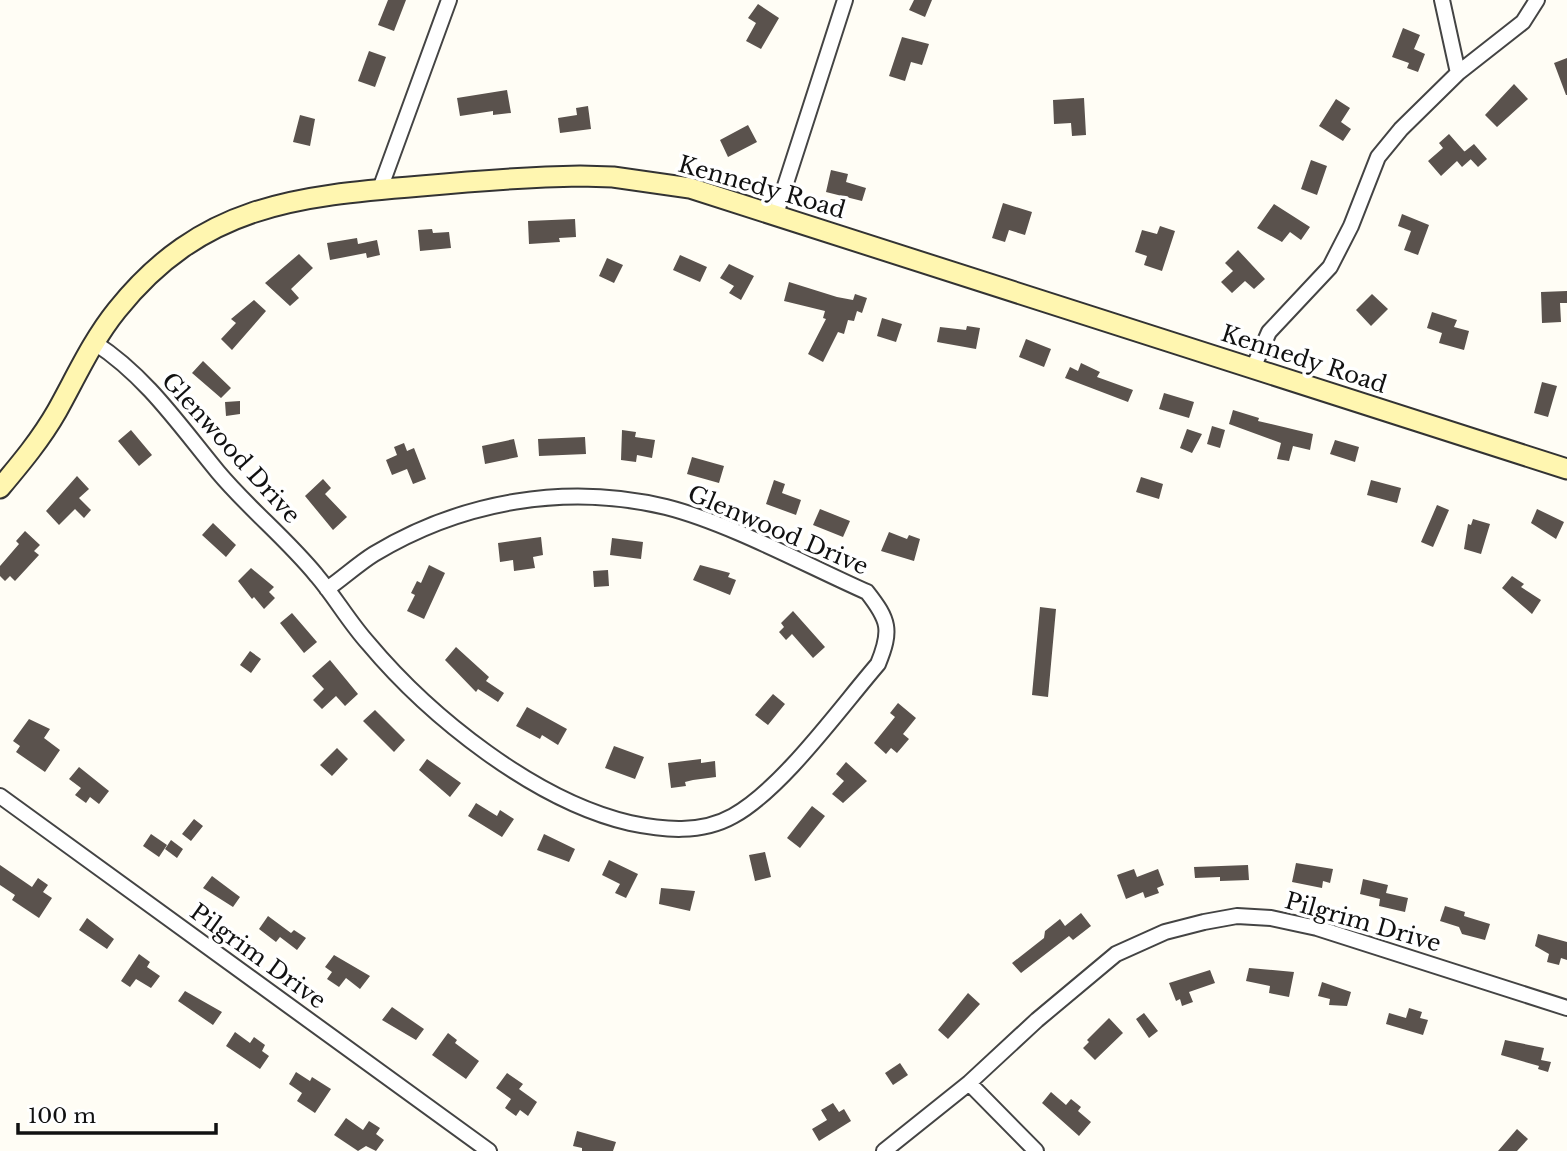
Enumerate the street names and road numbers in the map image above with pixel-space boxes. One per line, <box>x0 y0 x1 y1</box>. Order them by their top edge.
street label: Kennedy Road <box>675 150 849 224</box>
street label: Kennedy Road <box>1218 319 1390 399</box>
street label: Glenwood Drive <box>156 367 306 529</box>
street label: Glenwood Drive <box>684 479 872 581</box>
street label: Pilgrim Drive <box>1282 886 1444 958</box>
street label: Pilgrim Drive <box>185 897 331 1015</box>

